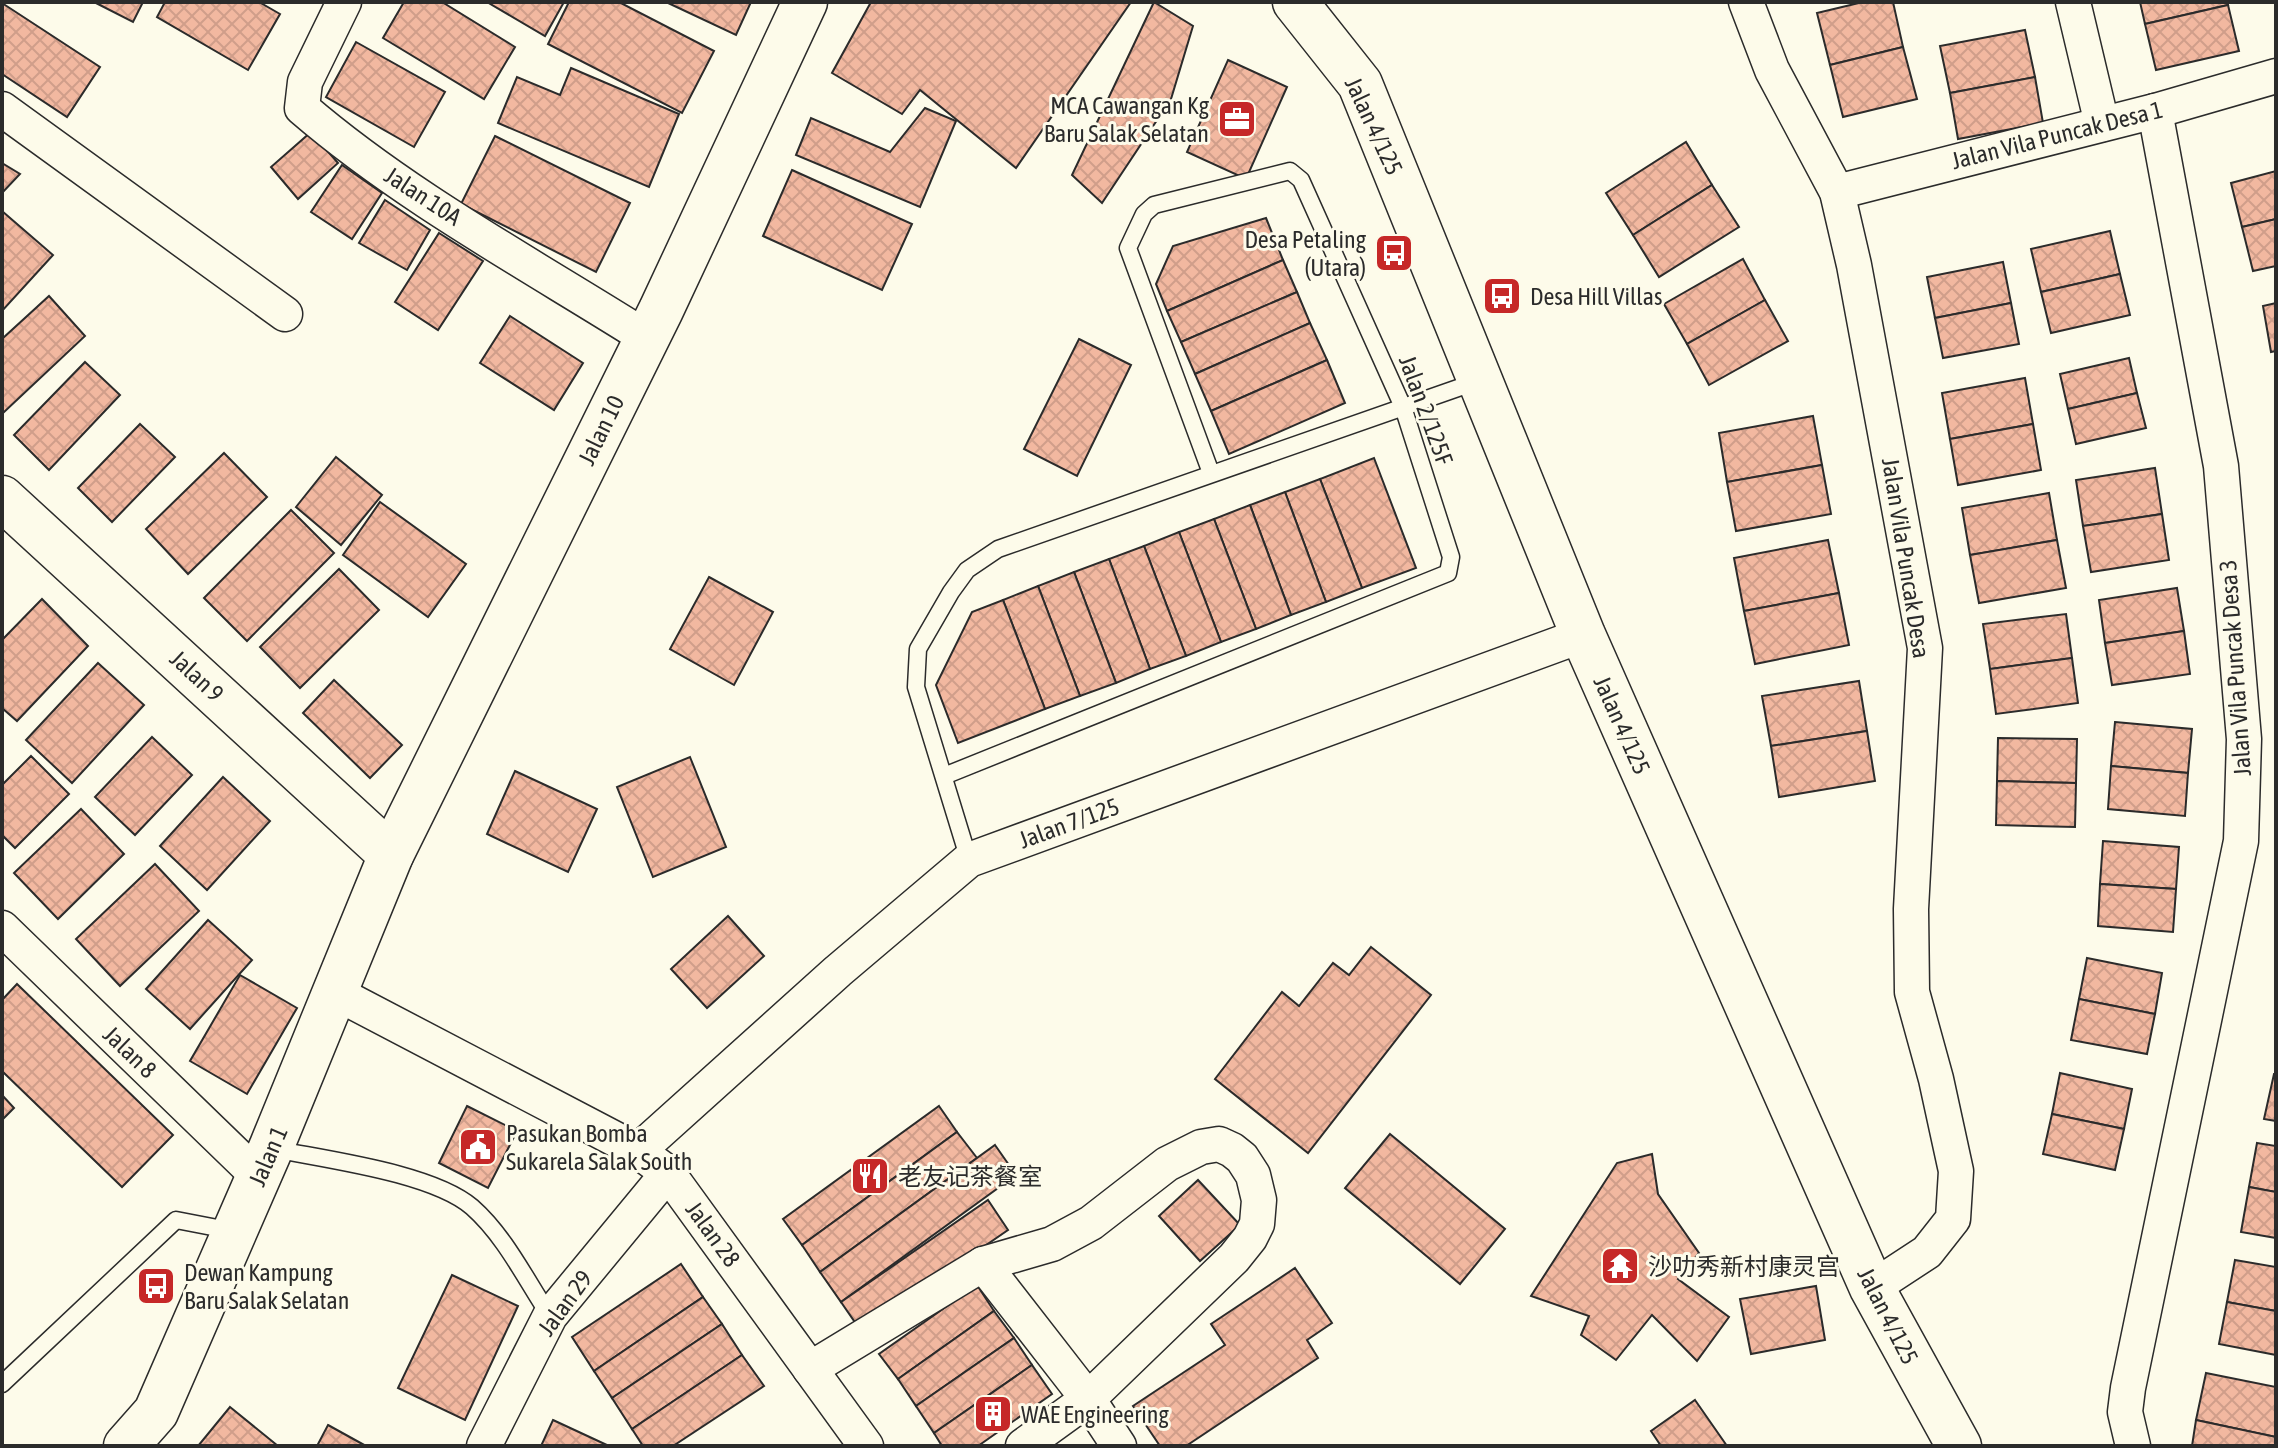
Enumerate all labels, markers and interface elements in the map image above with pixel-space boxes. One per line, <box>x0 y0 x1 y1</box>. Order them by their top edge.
street label: Jalan 4/125 <box>1340 73 1408 179</box>
place label: MCA Cawangan Kg Baru Salak Selatan <box>1044 92 1210 147</box>
street label: Jalan Vila Puncak Desa 1 <box>1949 96 2165 174</box>
office icon: MCA Cawangan Kg Baru Salak Selatan <box>1216 98 1258 140</box>
street label: Jalan 10A <box>380 161 466 231</box>
place label: Desa Petaling (Utara) <box>1244 226 1367 281</box>
bus stop icon: Desa Petaling (Utara) <box>1373 232 1415 274</box>
bus stop icon: Desa Hill Villas <box>1481 275 1523 317</box>
place label: Desa Hill Villas <box>1530 283 1662 310</box>
street label: Jalan 2/125F <box>1394 352 1458 469</box>
street label: Jalan 10 <box>573 391 629 469</box>
street label: Jalan Vila Puncak Desa <box>1877 456 1935 660</box>
street label: Jalan Vila Puncak Desa 3 <box>2214 559 2256 777</box>
street label: Jalan 9 <box>165 645 229 707</box>
street label: Jalan 4/125 <box>1588 672 1656 778</box>
street label: Jalan 7/125 <box>1015 792 1123 854</box>
street label: Jalan 8 <box>98 1021 162 1083</box>
place label: Pasukan Bomba Sukarela Salak South <box>506 1120 692 1175</box>
street label: Jalan 1 <box>243 1122 293 1190</box>
public building icon: Pasukan Bomba Sukarela Salak South <box>457 1126 499 1168</box>
restaurant icon: 老友记茶餐室 <box>849 1155 891 1197</box>
place label: 老友记茶餐室 <box>898 1163 1042 1190</box>
street label: Jalan 28 <box>680 1196 746 1272</box>
temple icon: 沙叻秀新村康灵宫 <box>1599 1245 1641 1287</box>
place label: 沙叻秀新村康灵宫 <box>1648 1253 1840 1280</box>
place label: Dewan Kampung Baru Salak Selatan <box>184 1259 349 1314</box>
street label: Jalan 4/125 <box>1852 1263 1924 1369</box>
bus stop icon: Dewan Kampung Baru Salak Selatan <box>135 1265 177 1307</box>
street label: Jalan 29 <box>532 1265 598 1341</box>
building icon: WAE Engineering <box>972 1393 1014 1435</box>
place label: WAE Engineering <box>1021 1401 1169 1428</box>

